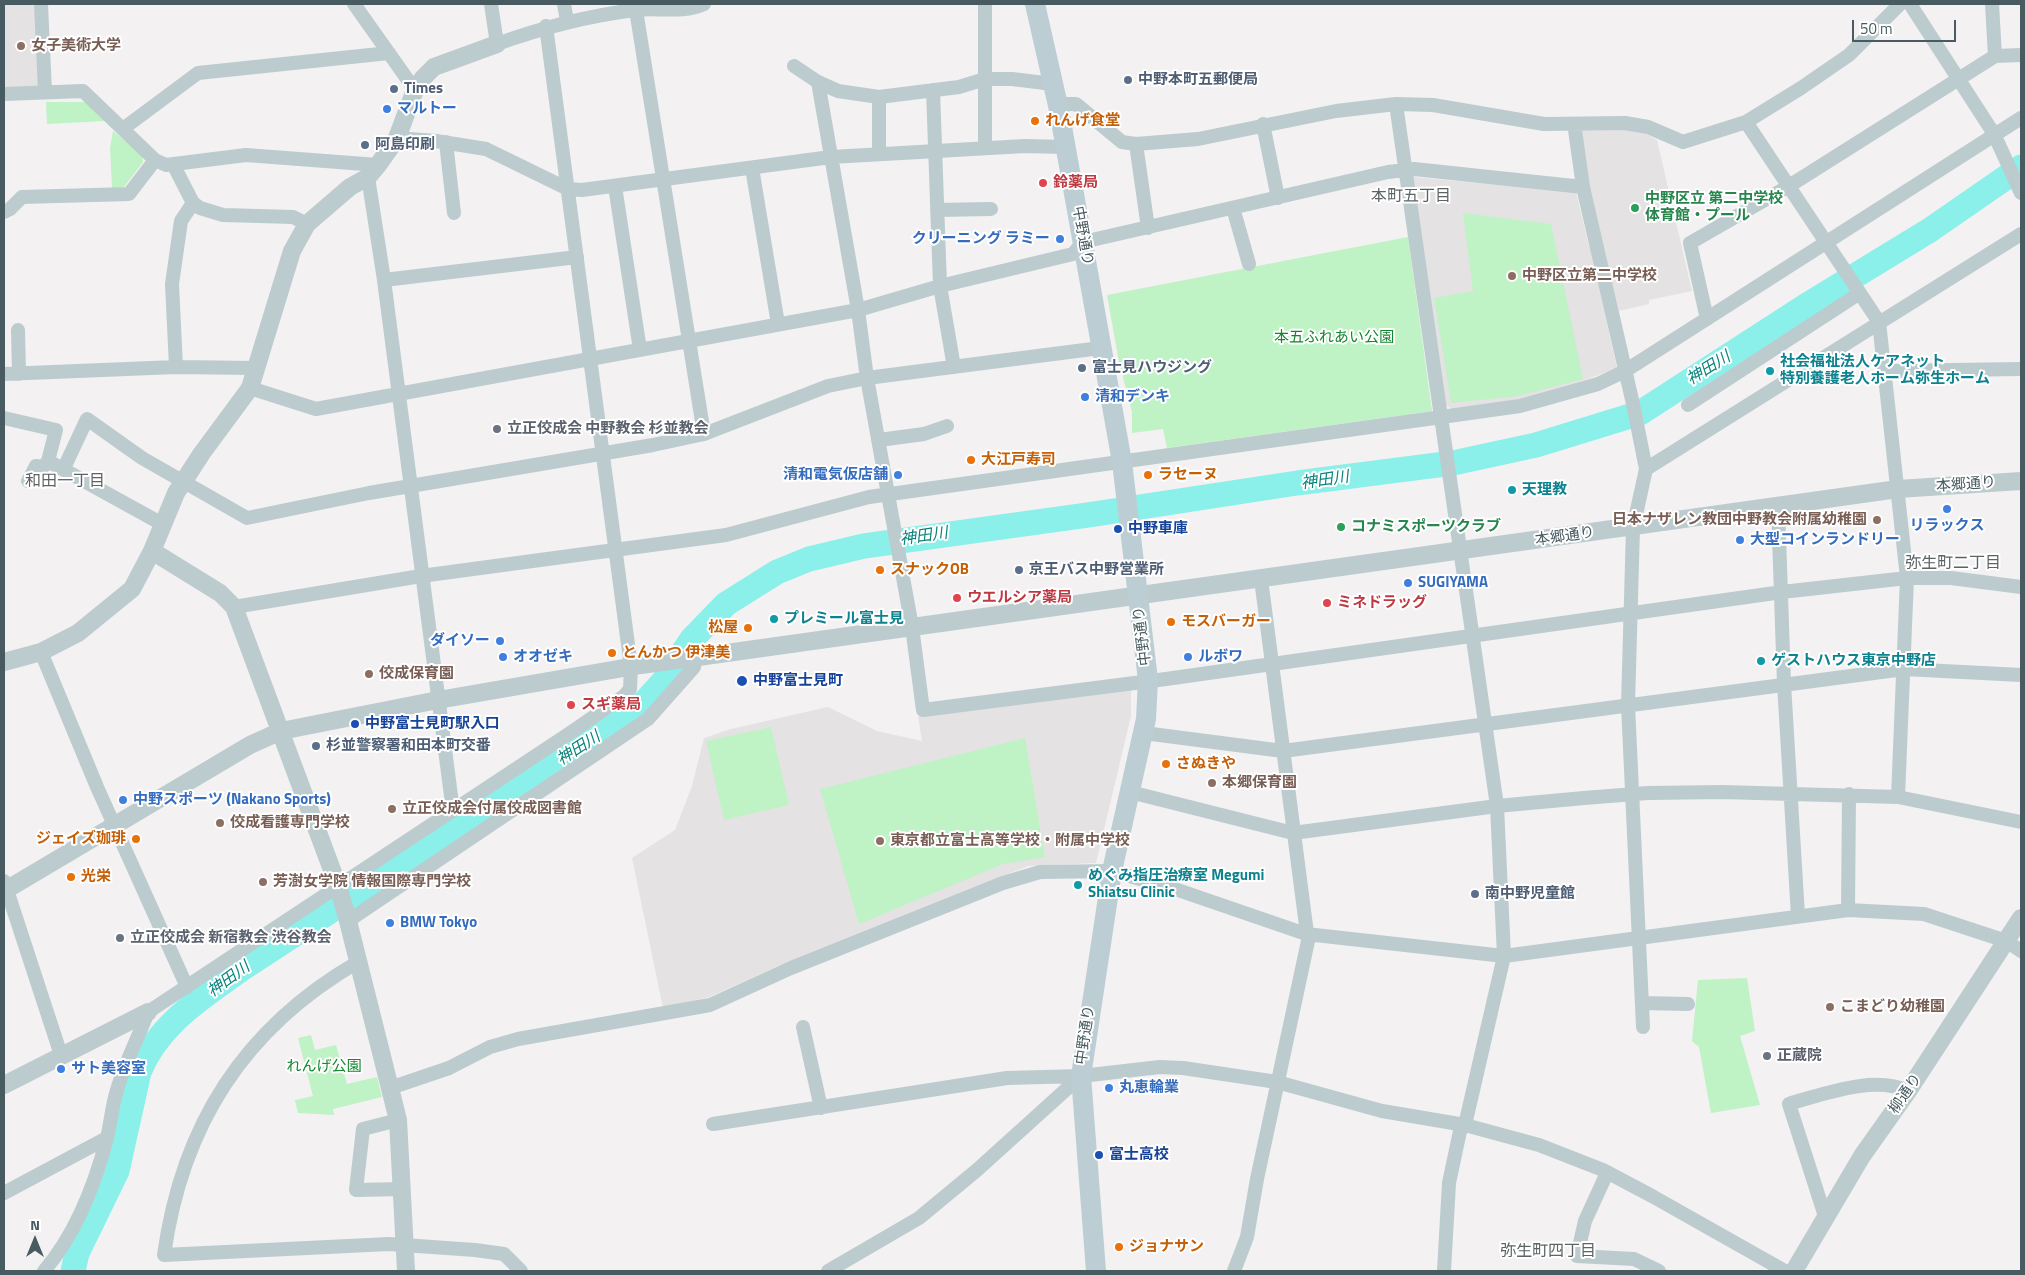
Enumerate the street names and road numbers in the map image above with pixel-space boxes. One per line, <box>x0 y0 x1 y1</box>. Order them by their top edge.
street label: 中野通り <box>1068 205 1096 267</box>
street label: 本郷通り <box>1935 474 1997 496</box>
street label: 本郷通り <box>1534 524 1596 550</box>
street label: 中野通り <box>1130 605 1156 667</box>
street label: 中野通り <box>1073 1004 1099 1066</box>
street label: 柳通り <box>1886 1070 1926 1118</box>

